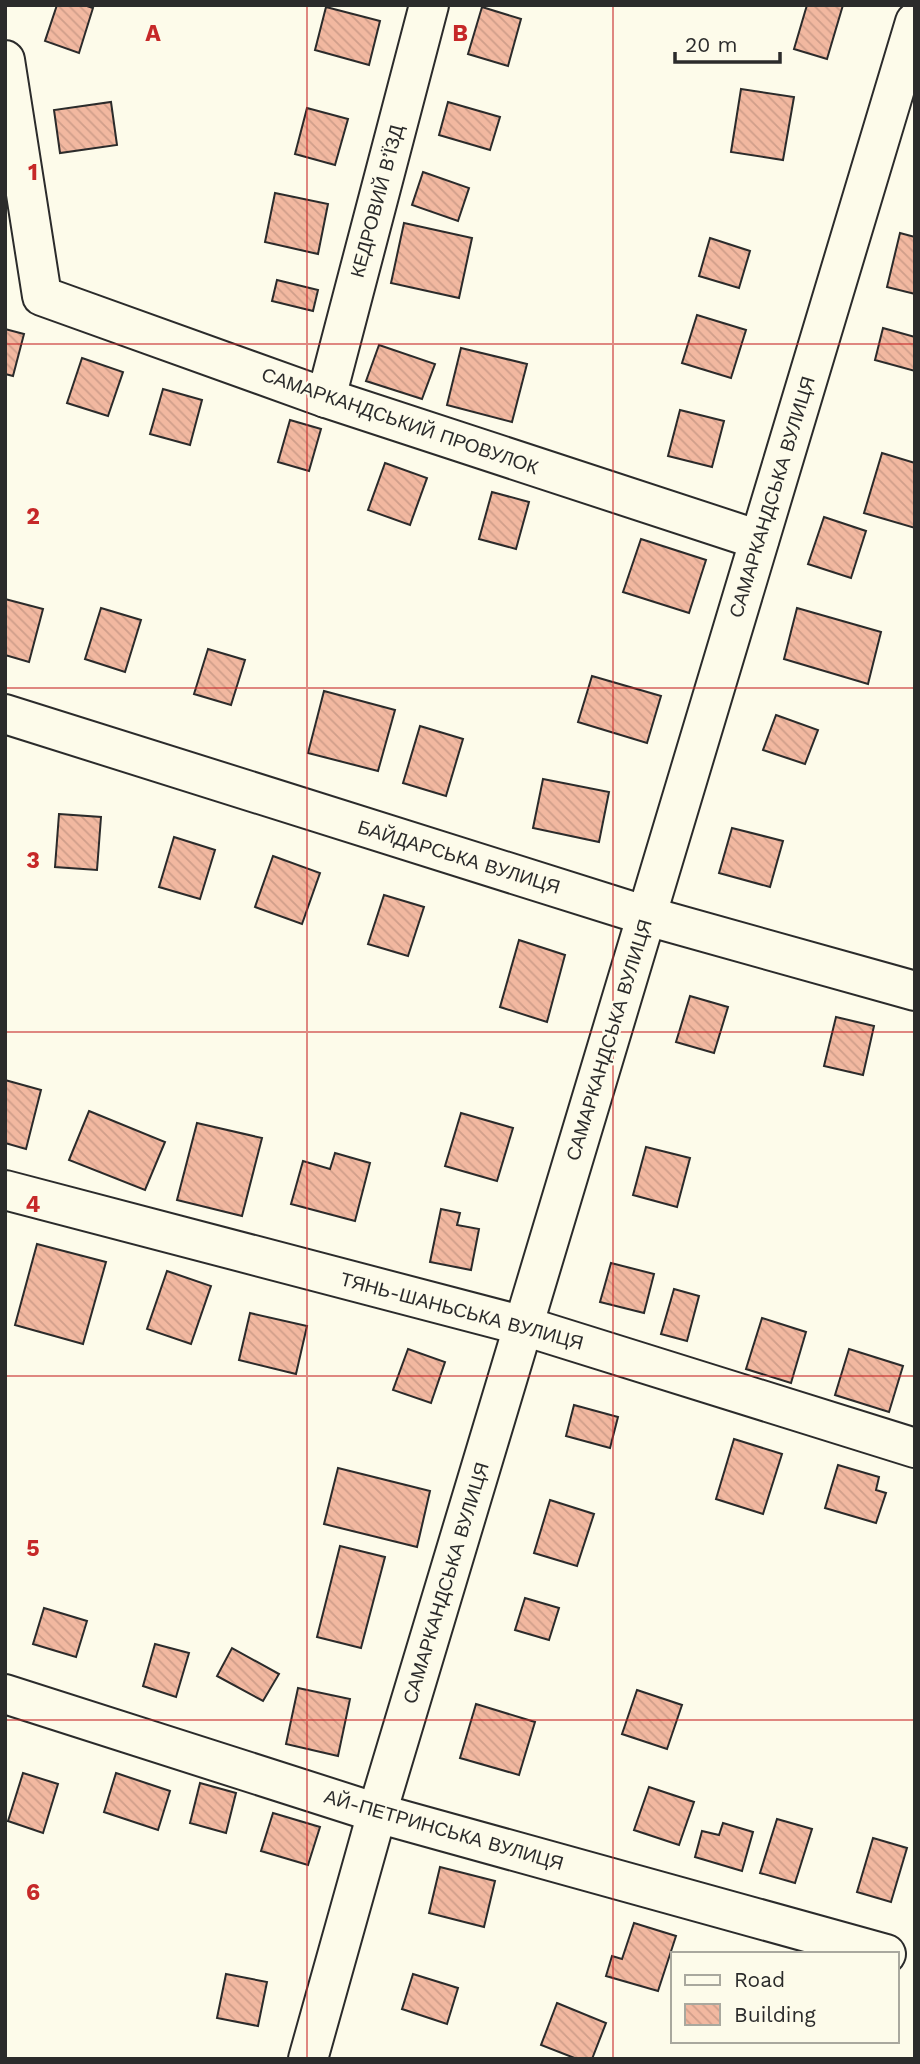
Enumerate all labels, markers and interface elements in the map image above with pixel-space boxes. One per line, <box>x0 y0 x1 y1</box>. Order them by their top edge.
text: A <box>145 20 161 47</box>
text: B <box>452 20 468 47</box>
scale bar <box>675 21 780 65</box>
text: 20 m <box>685 32 737 57</box>
street label: КЕДРОВИЙ В’ЇЗД <box>346 122 408 280</box>
text: 1 <box>28 159 38 186</box>
street label: САМАРКАНДСЬКИЙ ПРОВУЛОК <box>259 363 541 479</box>
street label: САМАРКАНДСЬКА ВУЛИЦЯ <box>724 373 820 621</box>
text: 2 <box>26 503 40 530</box>
street label: БАЙДАРСЬКА ВУЛИЦЯ <box>355 815 563 899</box>
text: 3 <box>26 847 40 874</box>
street label: САМАРКАНДСЬКА ВУЛИЦЯ <box>561 916 657 1164</box>
text: 4 <box>26 1191 41 1218</box>
street label: ТЯНЬ-ШАНЬСЬКА ВУЛИЦЯ <box>338 1267 586 1355</box>
street label: САМАРКАНДСЬКА ВУЛИЦЯ <box>398 1459 494 1707</box>
text: 5 <box>26 1535 40 1562</box>
street label: АЙ-ПЕТРИНСЬКА ВУЛИЦЯ <box>322 1785 566 1875</box>
text: 6 <box>26 1879 40 1906</box>
legend <box>671 1952 899 2043</box>
text: Road <box>734 1967 785 1992</box>
text: Building <box>734 2002 816 2027</box>

